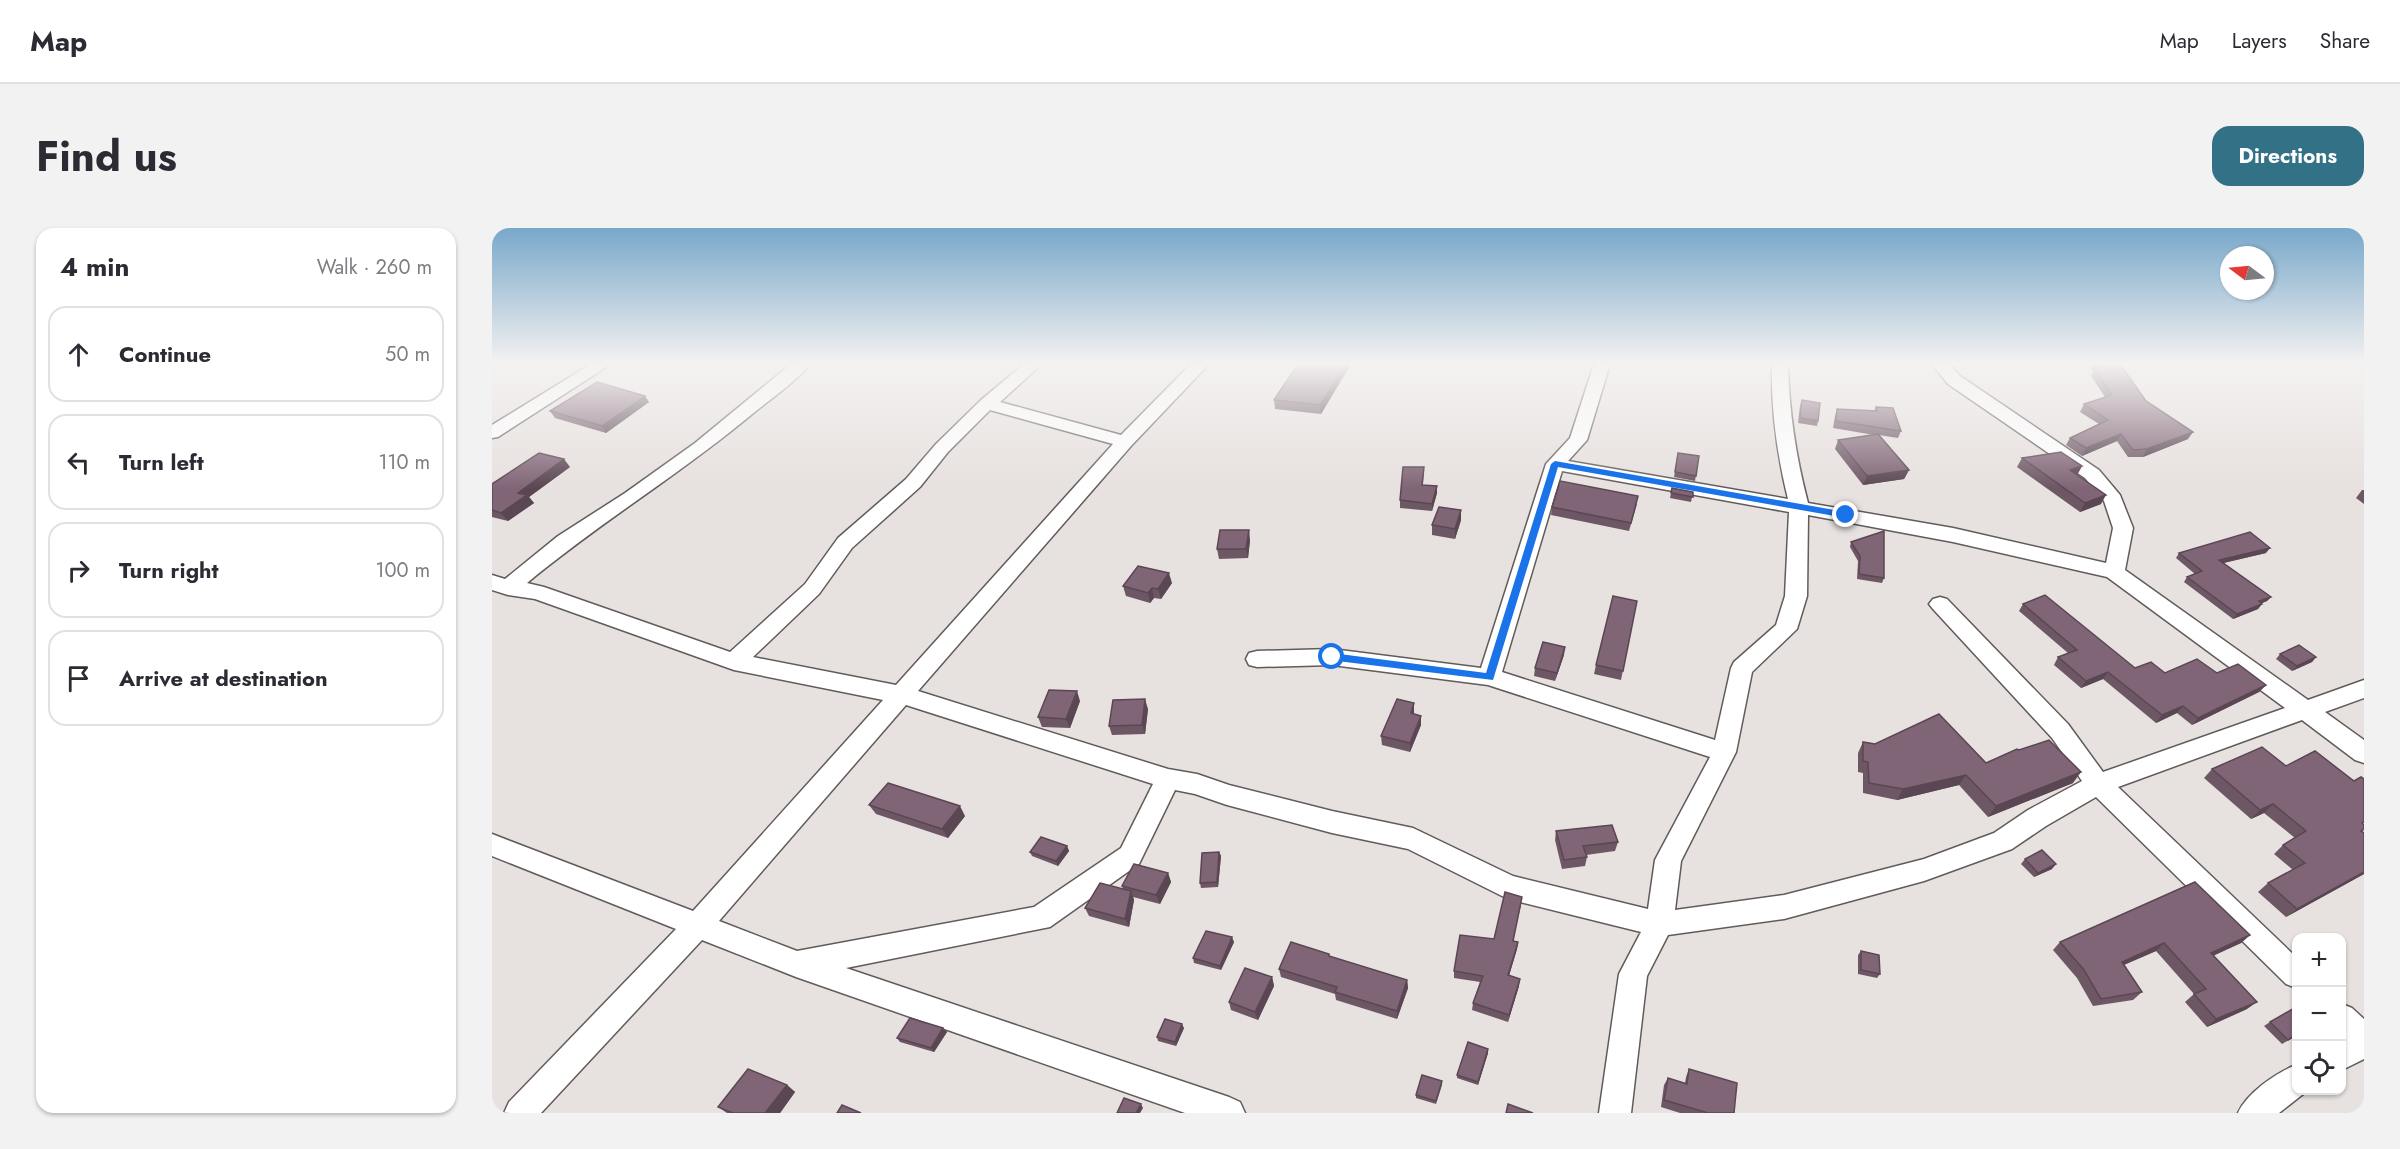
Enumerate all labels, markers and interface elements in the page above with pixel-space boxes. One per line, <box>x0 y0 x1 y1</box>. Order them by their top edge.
text: Map <box>30 21 87 62</box>
text: Map <box>2160 26 2199 56</box>
text: Layers <box>2232 26 2287 56</box>
text: Share <box>2320 26 2370 56</box>
text: Find us <box>36 126 177 187</box>
button: Directions <box>2212 126 2364 186</box>
north arrow <box>2220 246 2274 300</box>
text: 4 min <box>60 248 129 286</box>
text: Walk · 260 m <box>317 253 432 282</box>
icon: ahead <box>62 338 95 371</box>
text: Continue <box>119 338 211 370</box>
text: 50 m <box>385 340 430 369</box>
icon: left <box>62 446 95 479</box>
text: Turn left <box>119 446 204 478</box>
text: 110 m <box>378 448 430 477</box>
route end <box>1832 501 1858 527</box>
icon: right <box>62 554 95 587</box>
text: Turn right <box>119 554 219 586</box>
text: 100 m <box>375 556 430 585</box>
route start <box>1318 643 1344 669</box>
icon: arrive <box>62 662 95 695</box>
text: Arrive at destination <box>119 662 328 694</box>
map controls <box>2292 933 2346 1095</box>
button: + <box>2292 933 2346 987</box>
button: − <box>2292 987 2346 1041</box>
button: locate <box>2292 1041 2346 1095</box>

